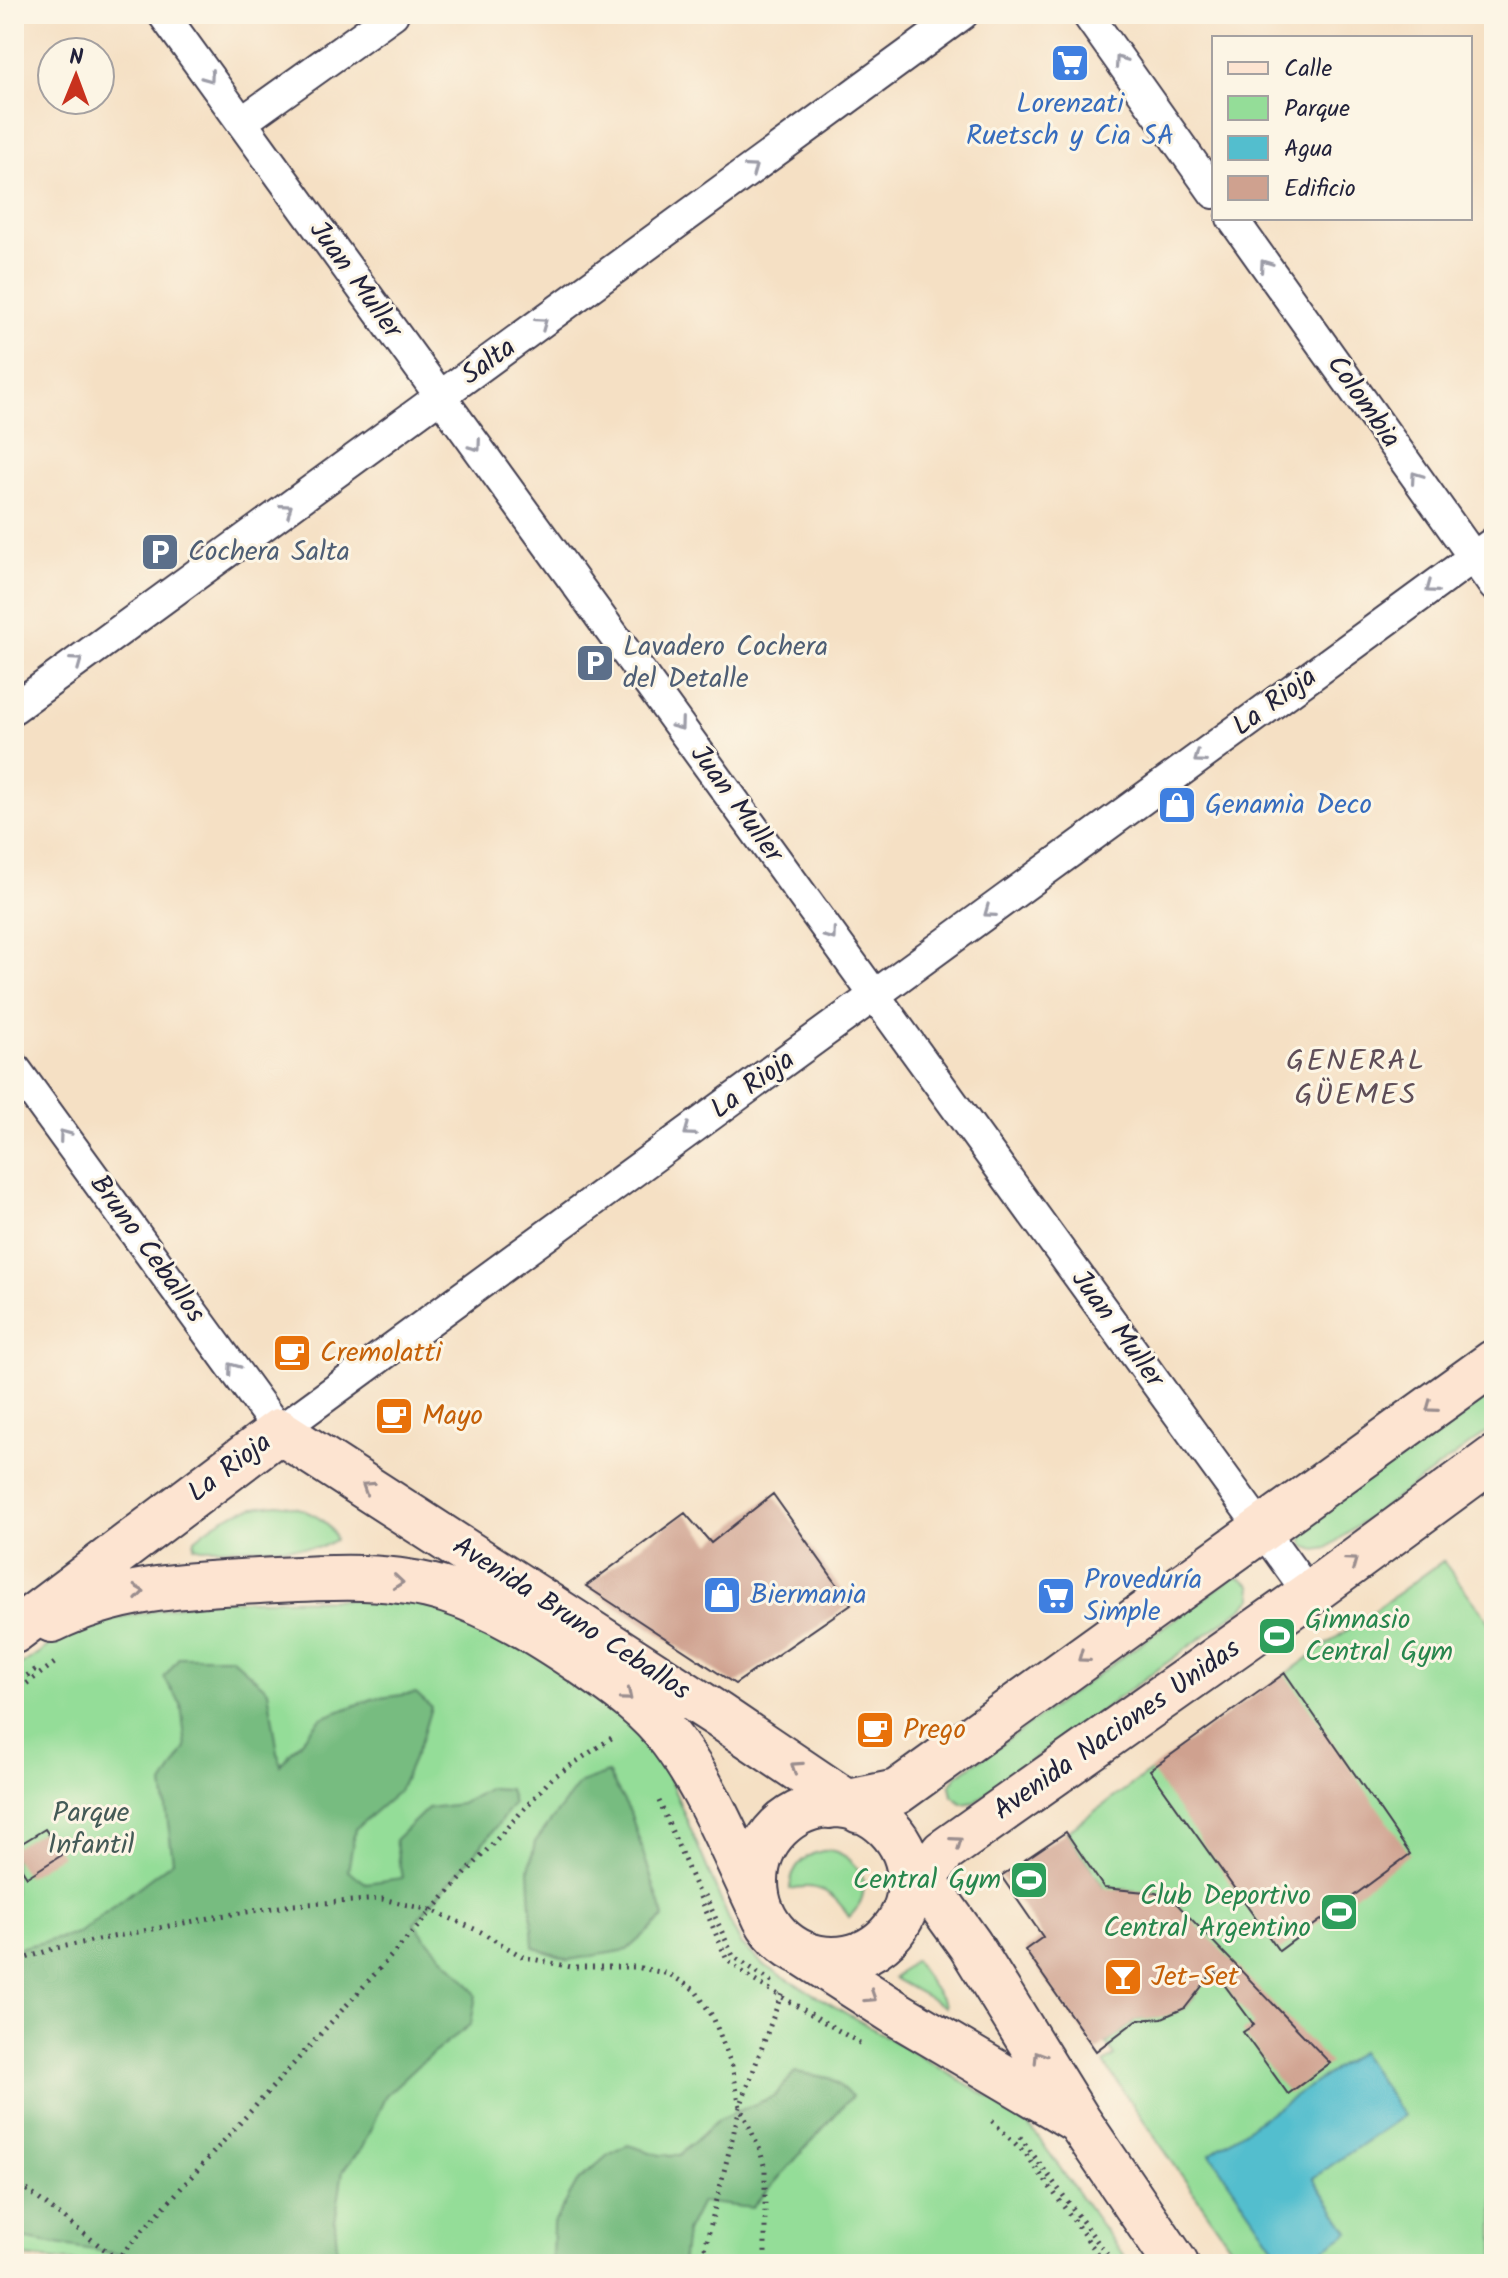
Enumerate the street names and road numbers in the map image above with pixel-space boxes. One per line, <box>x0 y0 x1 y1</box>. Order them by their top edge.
street label: Juan Muller <box>297 211 414 350</box>
street label: Salta <box>452 327 526 397</box>
street label: Colombia <box>1314 346 1412 458</box>
street label: La Rioja <box>1223 656 1327 748</box>
street label: Juan Muller <box>678 735 795 874</box>
street label: La Rioja <box>701 1039 805 1131</box>
street label: Bruno Ceballos <box>77 1165 217 1333</box>
street label: Juan Muller <box>1059 1260 1176 1399</box>
street label: La Rioja <box>178 1421 282 1515</box>
street label: Avenida Bruno Ceballos <box>443 1525 699 1713</box>
street label: Avenida Naciones Unidas <box>984 1627 1250 1833</box>

